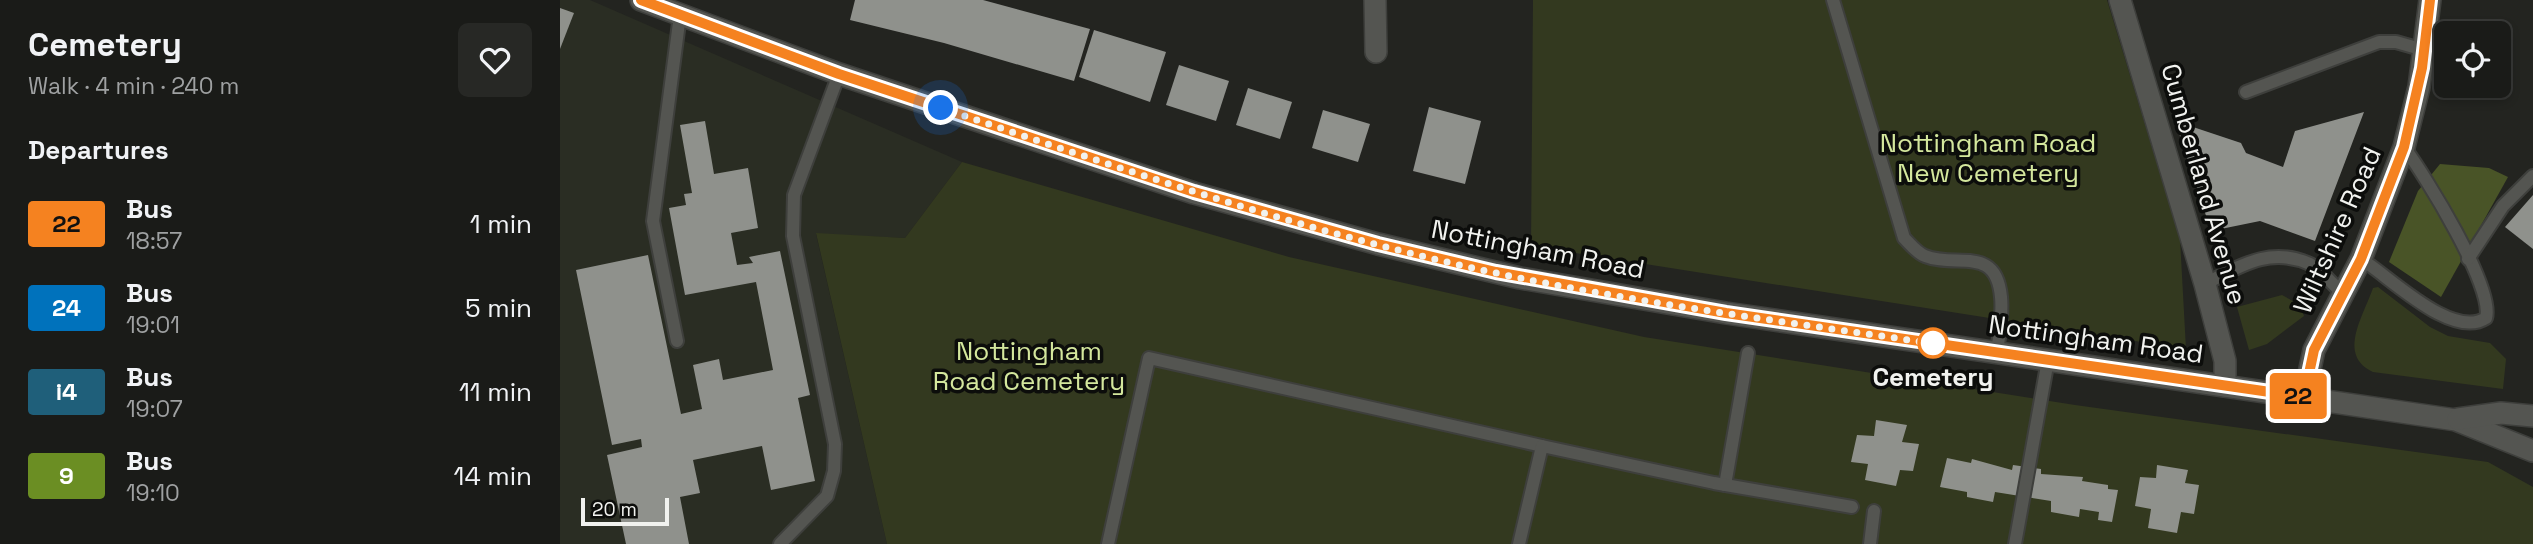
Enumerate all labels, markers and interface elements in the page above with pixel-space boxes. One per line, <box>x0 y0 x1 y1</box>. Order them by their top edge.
map controls <box>2434 21 2511 98</box>
button: locate <box>2434 21 2511 98</box>
button: heart <box>458 23 532 97</box>
text: Cemetery <box>28 24 182 66</box>
street label: Cumberland Avenue <box>2153 60 2255 308</box>
text: Walk · 4 min · 240 m <box>28 71 239 101</box>
your location <box>923 90 958 125</box>
park label: Nottingham Road New Cemetery <box>1880 126 2096 190</box>
text: Departures <box>28 133 169 167</box>
street label: Wiltshire Road <box>2285 141 2389 319</box>
text: Bus <box>126 192 173 226</box>
text: 1 min <box>470 207 532 241</box>
text: 22 <box>52 208 81 239</box>
street label: Nottingham Road <box>1429 212 1647 286</box>
text: 18:57 <box>126 226 182 256</box>
text: Bus <box>126 276 173 310</box>
text: 5 min <box>465 291 532 325</box>
text: 24 <box>52 292 81 323</box>
street label: Nottingham Road <box>1986 307 2206 371</box>
text: 19:01 <box>126 310 180 340</box>
marker: Cemetery <box>1918 328 1948 358</box>
park label: Nottingham Road Cemetery <box>933 334 1125 398</box>
text: Bus <box>126 360 173 394</box>
place label: Cemetery <box>1872 360 1994 394</box>
line badge: 22 <box>2266 373 2330 419</box>
text: 11 min <box>459 375 532 409</box>
text: i4 <box>56 376 77 407</box>
text: 22 <box>2284 380 2312 411</box>
text: 19:07 <box>126 394 183 424</box>
text: Bus <box>126 444 173 478</box>
text: 14 min <box>454 459 532 493</box>
text: 9 <box>59 460 74 491</box>
text: 19:10 <box>126 478 180 508</box>
scale bar <box>581 495 668 527</box>
text: 20 m <box>592 497 637 522</box>

